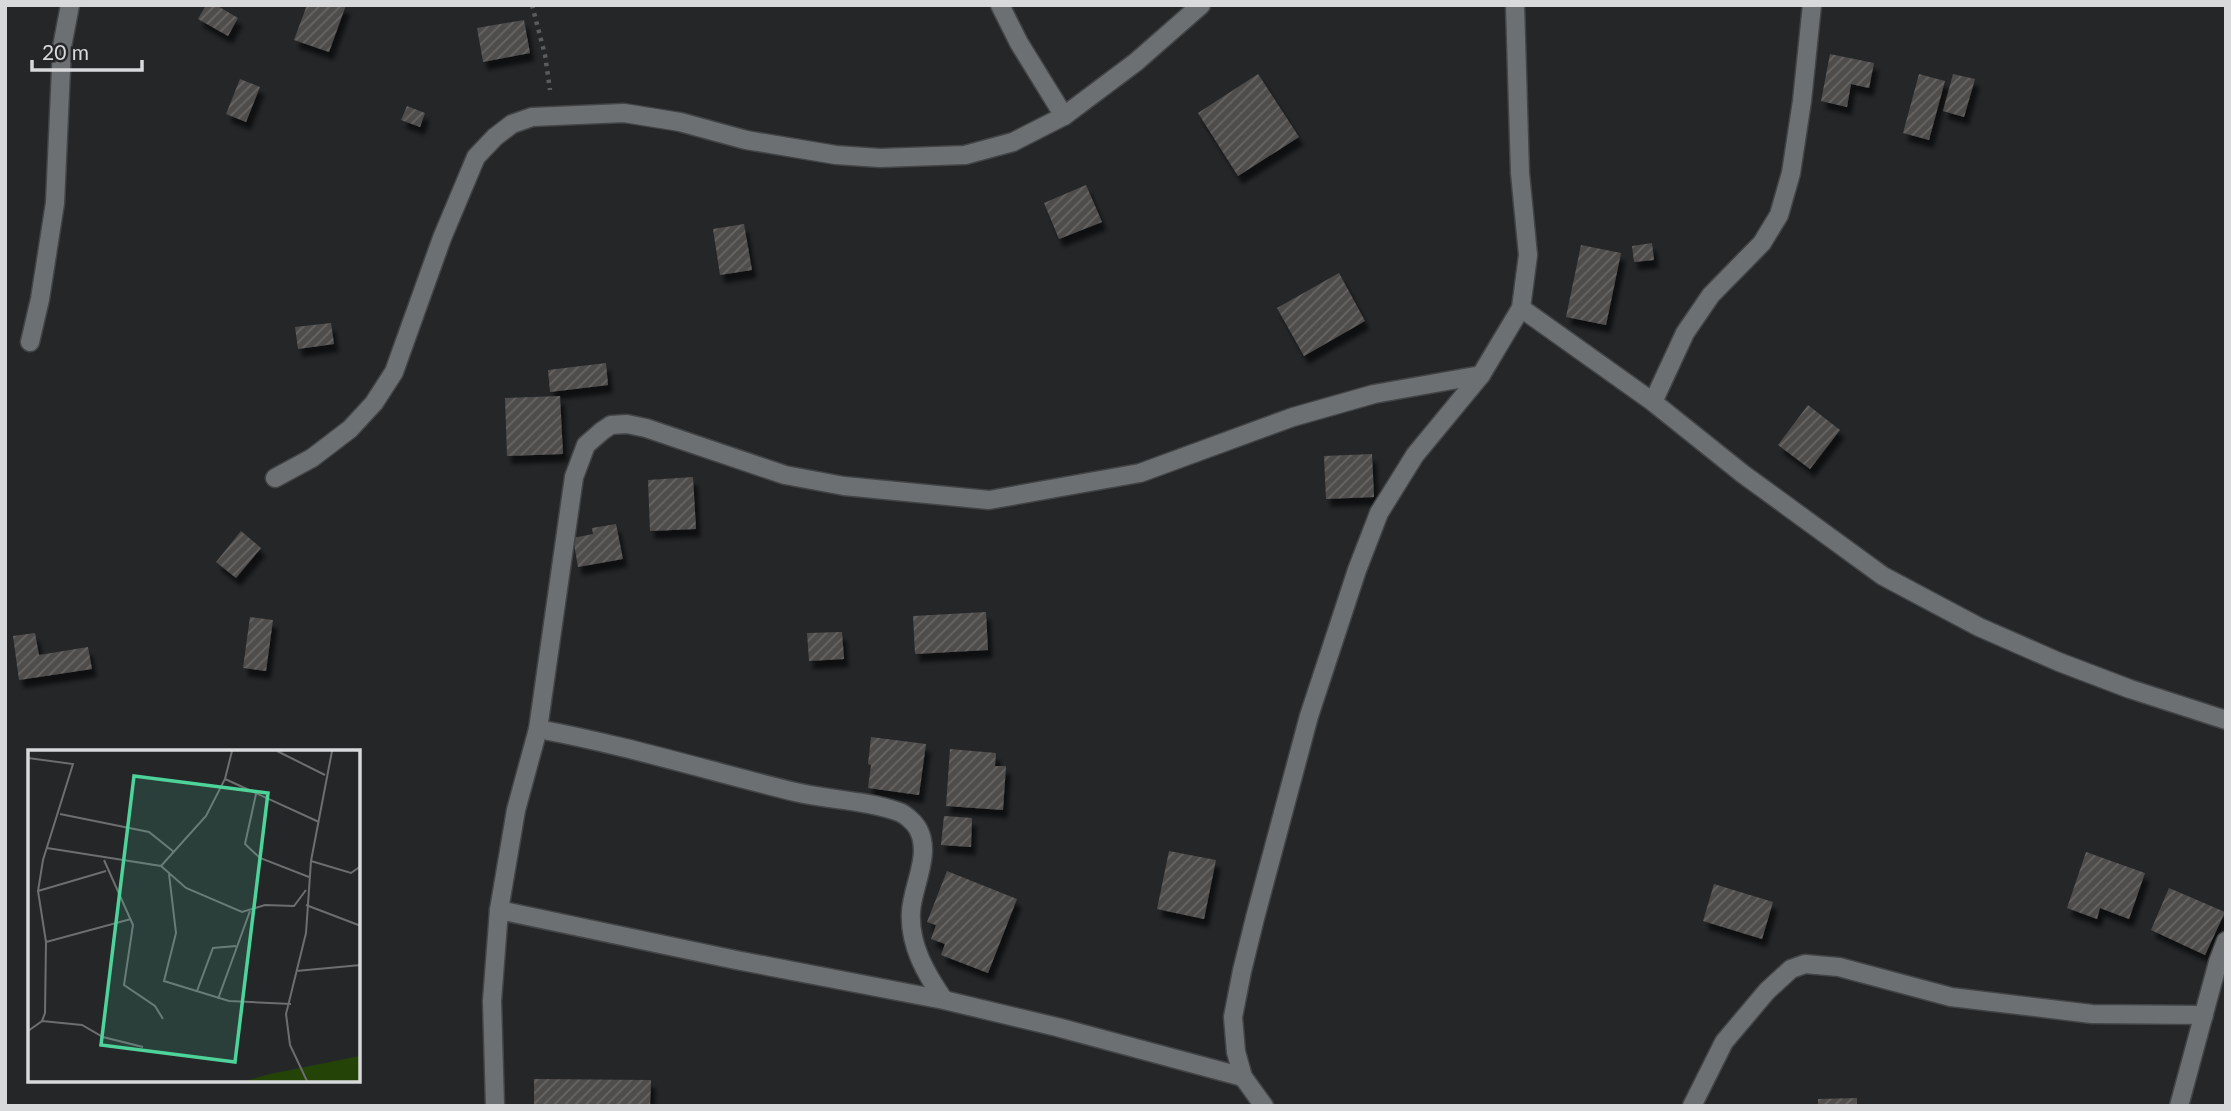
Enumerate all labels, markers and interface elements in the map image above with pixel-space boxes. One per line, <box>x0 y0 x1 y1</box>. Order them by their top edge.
scale bar <box>32 28 142 72</box>
text: 20 m <box>42 39 89 64</box>
inset map <box>28 750 360 1083</box>

